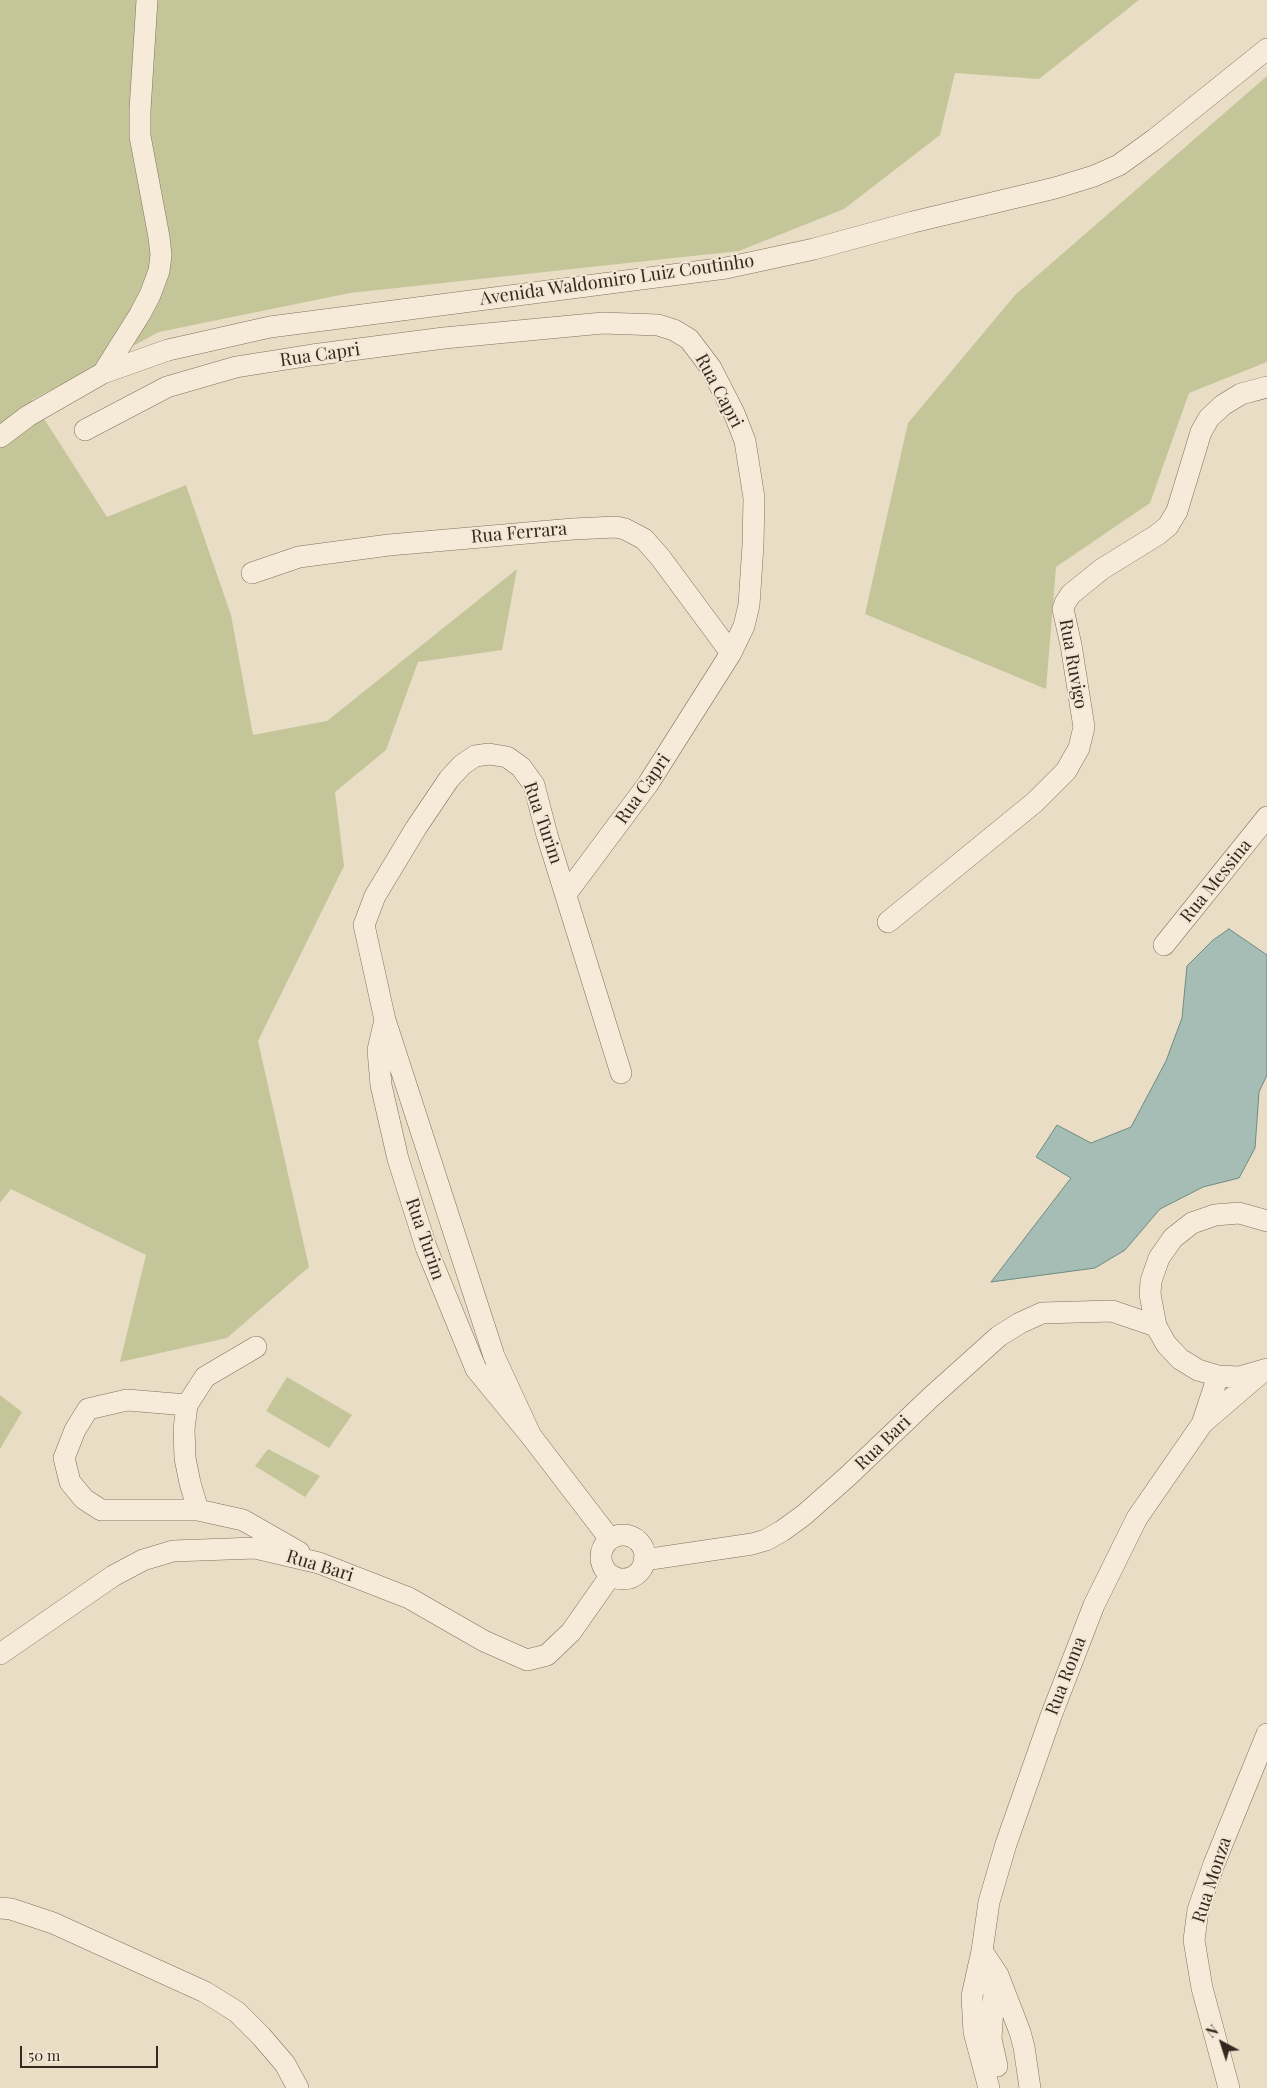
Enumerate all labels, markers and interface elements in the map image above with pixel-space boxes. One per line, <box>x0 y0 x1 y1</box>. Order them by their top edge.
street label: Avenida Waldomiro Luiz Coutinho <box>478 250 756 310</box>
street label: Rua Capri <box>279 339 361 371</box>
street label: Rua Capri <box>691 350 747 432</box>
street label: Rua Ferrara <box>470 518 568 548</box>
street label: Rua Ruvigo <box>1054 617 1092 711</box>
street label: Rua Capri <box>611 750 675 828</box>
street label: Rua Turim <box>519 779 567 867</box>
street label: Rua Messina <box>1176 835 1256 927</box>
street label: Rua Turim <box>401 1195 449 1283</box>
street label: Rua Bari <box>851 1411 915 1475</box>
street label: Rua Bari <box>284 1546 356 1586</box>
street label: Rua Roma <box>1041 1634 1091 1718</box>
street label: Rua Monza <box>1188 1834 1236 1926</box>
north arrow <box>1197 2018 1247 2068</box>
text: N <box>1202 2021 1222 2042</box>
scale bar <box>22 2036 160 2068</box>
text: 50 m <box>28 2045 60 2065</box>

